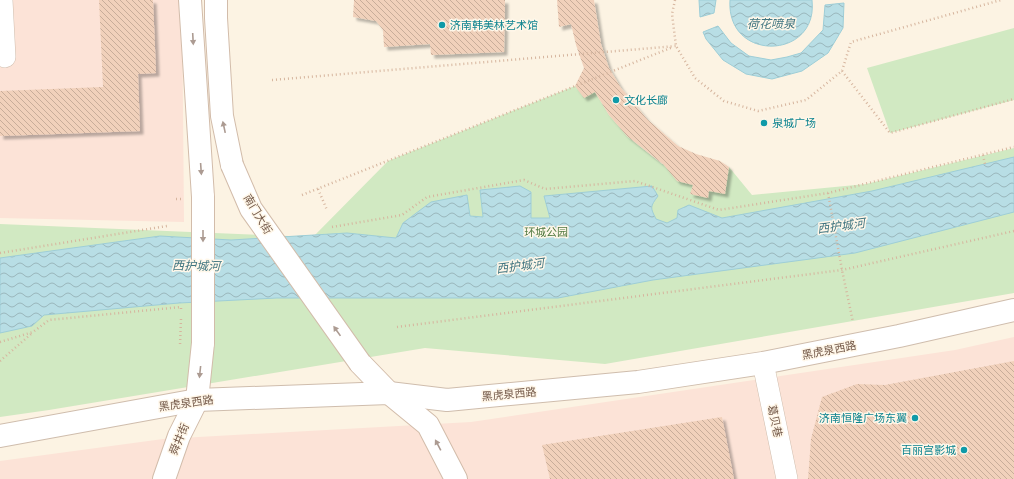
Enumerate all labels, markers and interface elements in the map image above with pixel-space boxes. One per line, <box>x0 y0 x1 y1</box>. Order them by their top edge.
water label: 荷花喷泉 <box>747 17 796 31</box>
place label: 济南韩美林艺术馆 <box>450 19 538 31</box>
marker: 济南韩美林艺术馆 <box>437 20 447 30</box>
one-way arrow <box>189 33 196 45</box>
place label: 文化长廊 <box>624 94 668 106</box>
marker: 文化长廊 <box>611 95 621 105</box>
place label: 泉城广场 <box>772 117 816 129</box>
marker: 泉城广场 <box>759 118 769 128</box>
one-way arrow <box>221 121 227 133</box>
one-way arrow <box>197 163 204 175</box>
street label: 南门大街 <box>242 192 274 236</box>
water label: 西护城河 <box>816 216 868 236</box>
park label: 环城公园 <box>524 226 568 238</box>
one-way arrow <box>200 230 206 243</box>
water label: 西护城河 <box>495 256 547 276</box>
water label: 西护城河 <box>172 259 222 273</box>
one-way arrow <box>333 325 341 336</box>
street label: 黑虎泉西路 <box>801 339 857 361</box>
one-way arrow <box>197 366 204 378</box>
street label: 黑虎泉西路 <box>481 386 537 402</box>
street label: 黑虎泉西路 <box>158 393 214 413</box>
street label: 葛贝巷 <box>766 404 784 438</box>
place label: 济南恒隆广场东翼 <box>819 412 907 424</box>
marker: 济南恒隆广场东翼 <box>910 413 920 423</box>
street label: 舜井街 <box>167 421 191 457</box>
one-way arrow <box>435 439 441 450</box>
place label: 百丽宫影城 <box>901 444 956 456</box>
marker: 百丽宫影城 <box>959 445 969 455</box>

